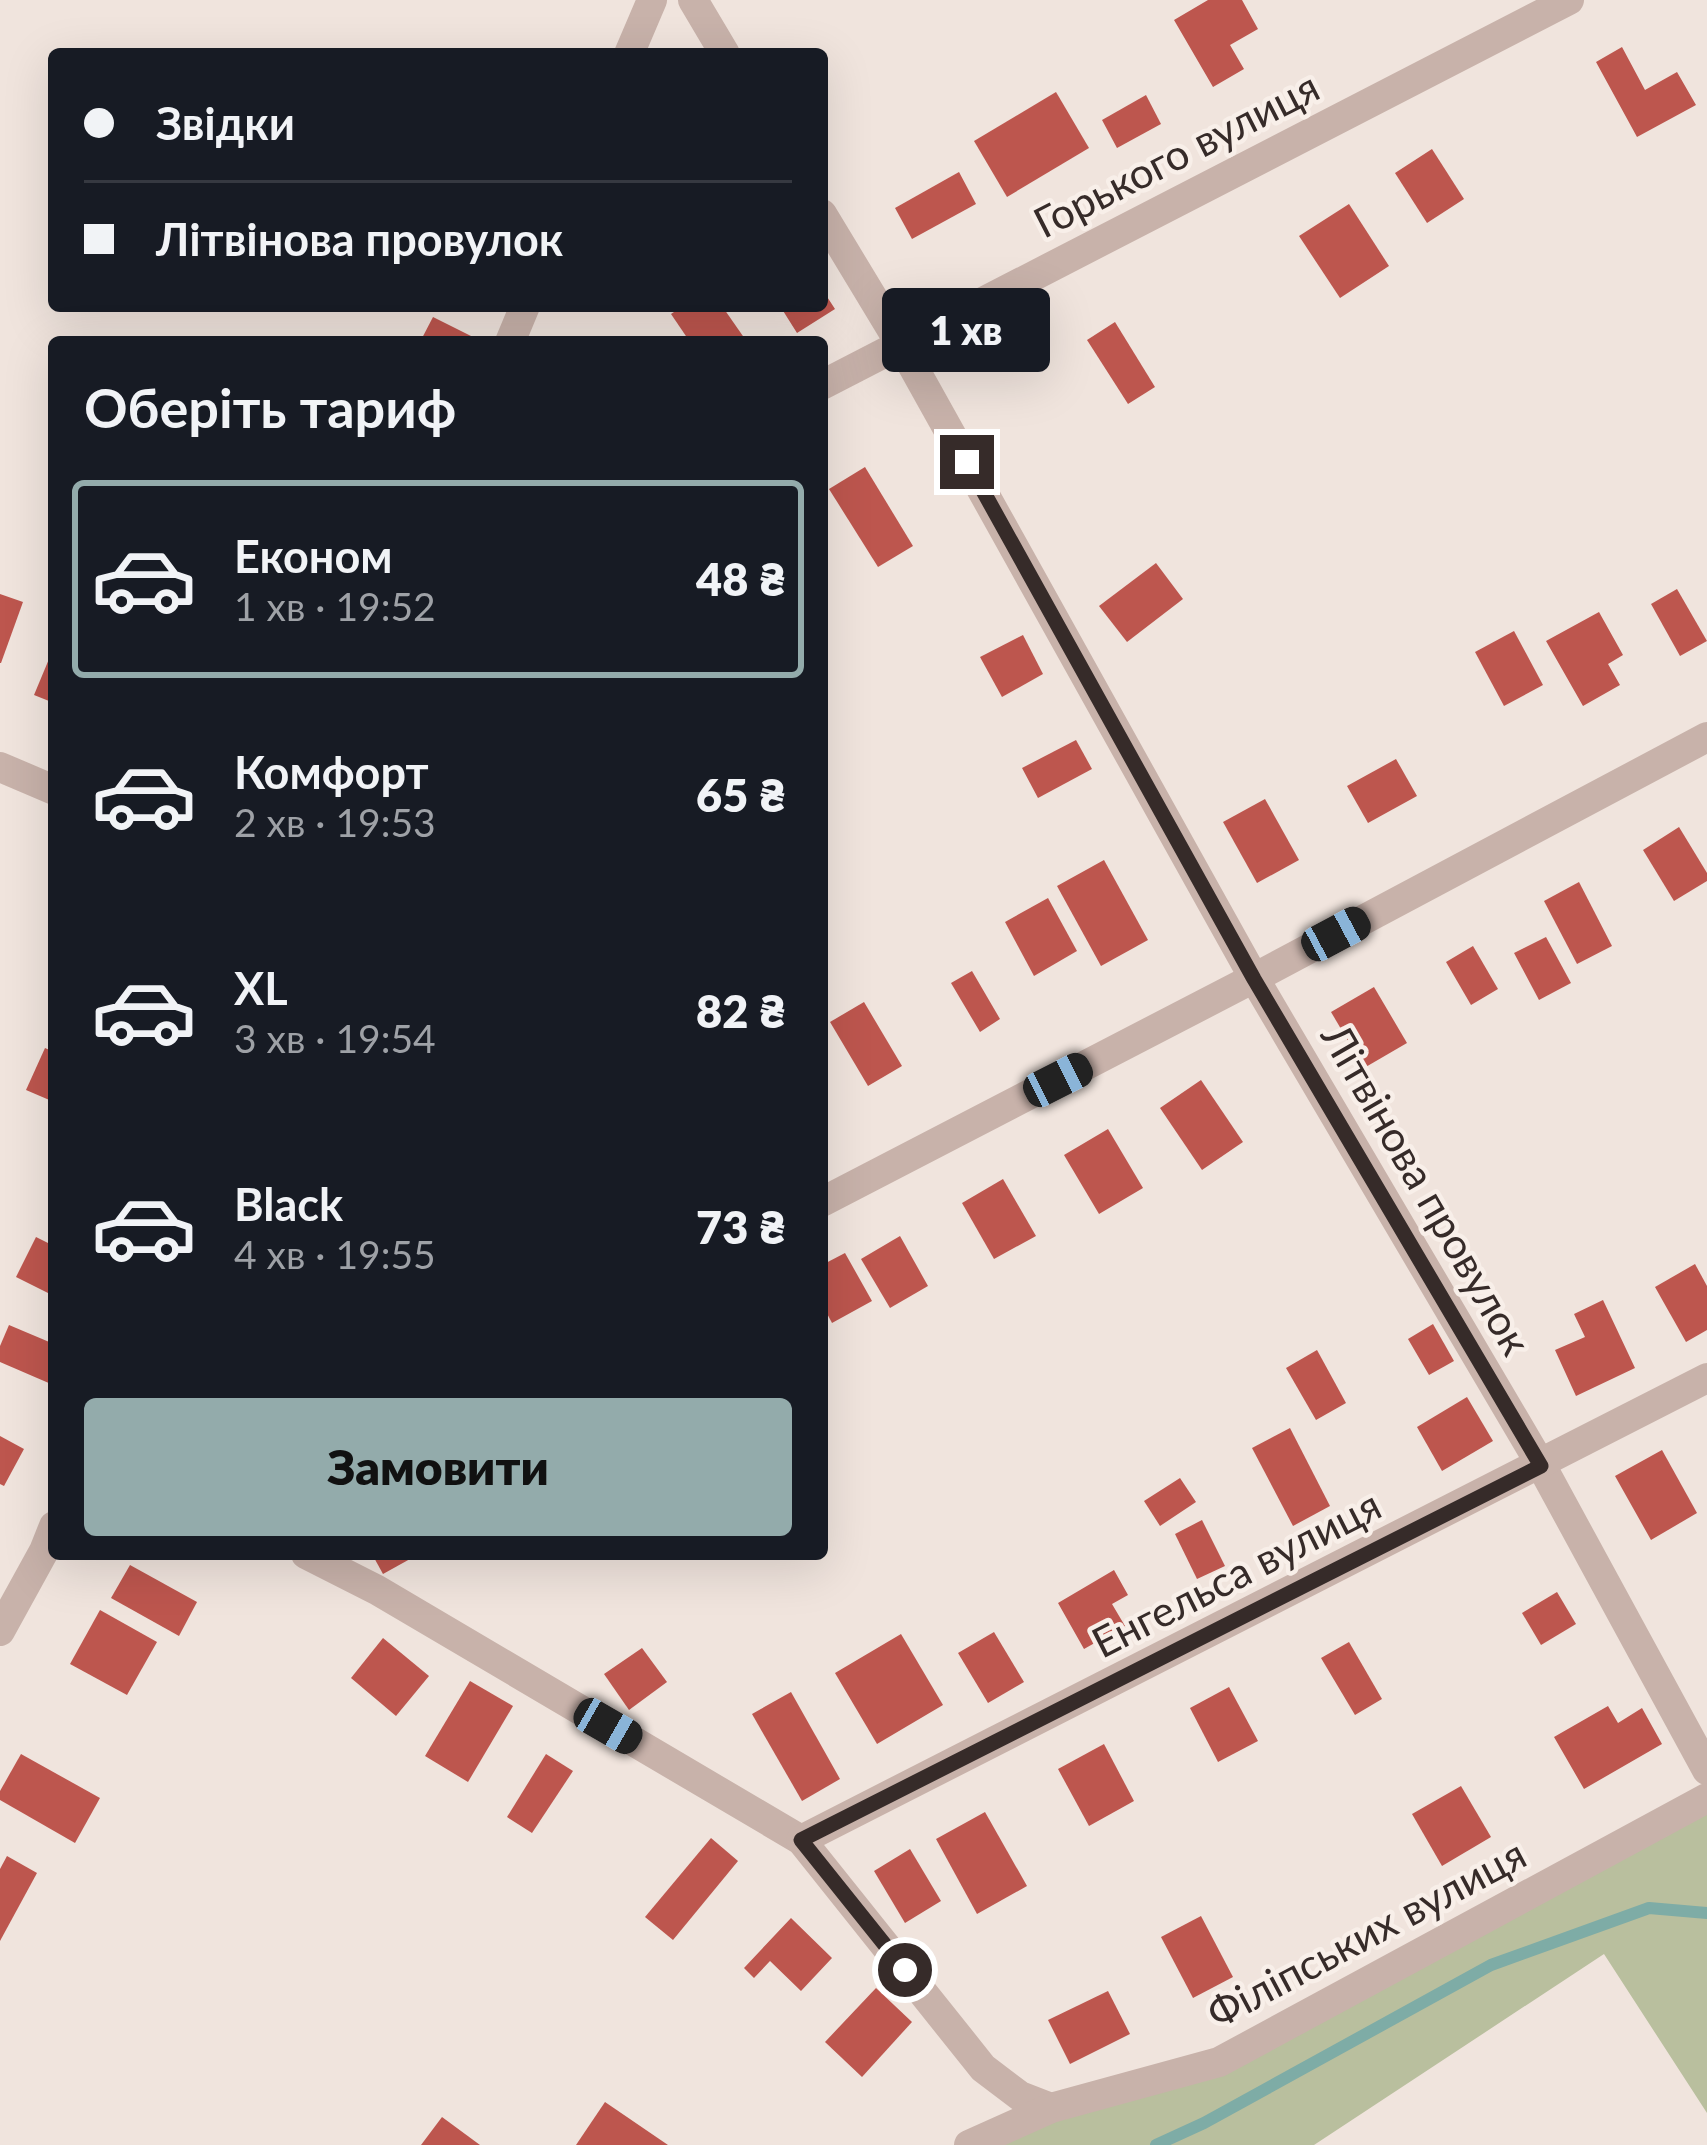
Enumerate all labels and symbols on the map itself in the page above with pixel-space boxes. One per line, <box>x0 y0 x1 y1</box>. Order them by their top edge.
street label: Горького вулиця <box>1025 61 1327 247</box>
callout: 1 хв <box>883 288 1051 372</box>
route end <box>940 435 994 489</box>
car <box>1296 901 1376 967</box>
street label: Літвінова провулок <box>1311 1014 1542 1363</box>
car <box>1018 1048 1098 1112</box>
street label: Енгельса вулиця <box>1083 1479 1389 1667</box>
car <box>568 1692 648 1760</box>
street label: Філіпських вулиця <box>1198 1828 1534 2038</box>
route start <box>878 1943 932 1997</box>

